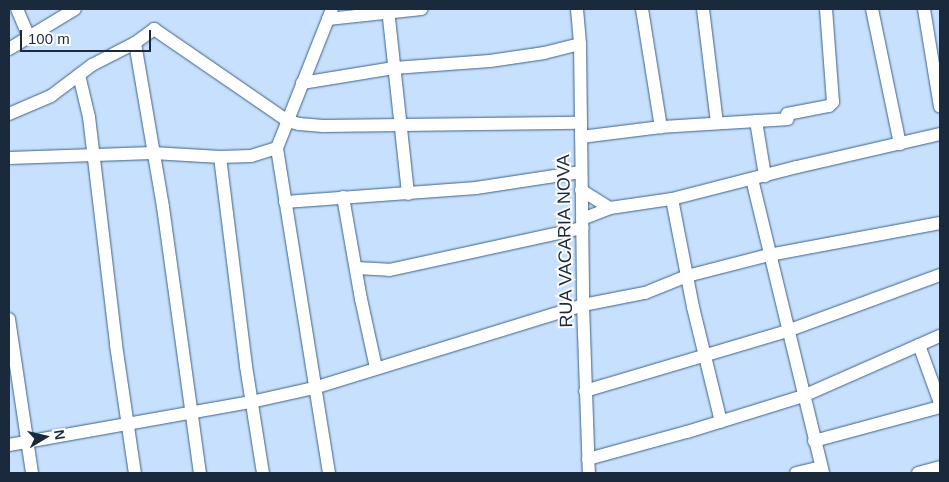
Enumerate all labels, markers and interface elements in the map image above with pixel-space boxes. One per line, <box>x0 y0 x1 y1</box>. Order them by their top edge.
scale bar <box>22 20 154 52</box>
text: 100 m <box>28 30 70 47</box>
street label: RUA VACARIA NOVA <box>553 153 577 329</box>
north arrow <box>20 412 70 462</box>
text: N <box>51 428 69 441</box>

